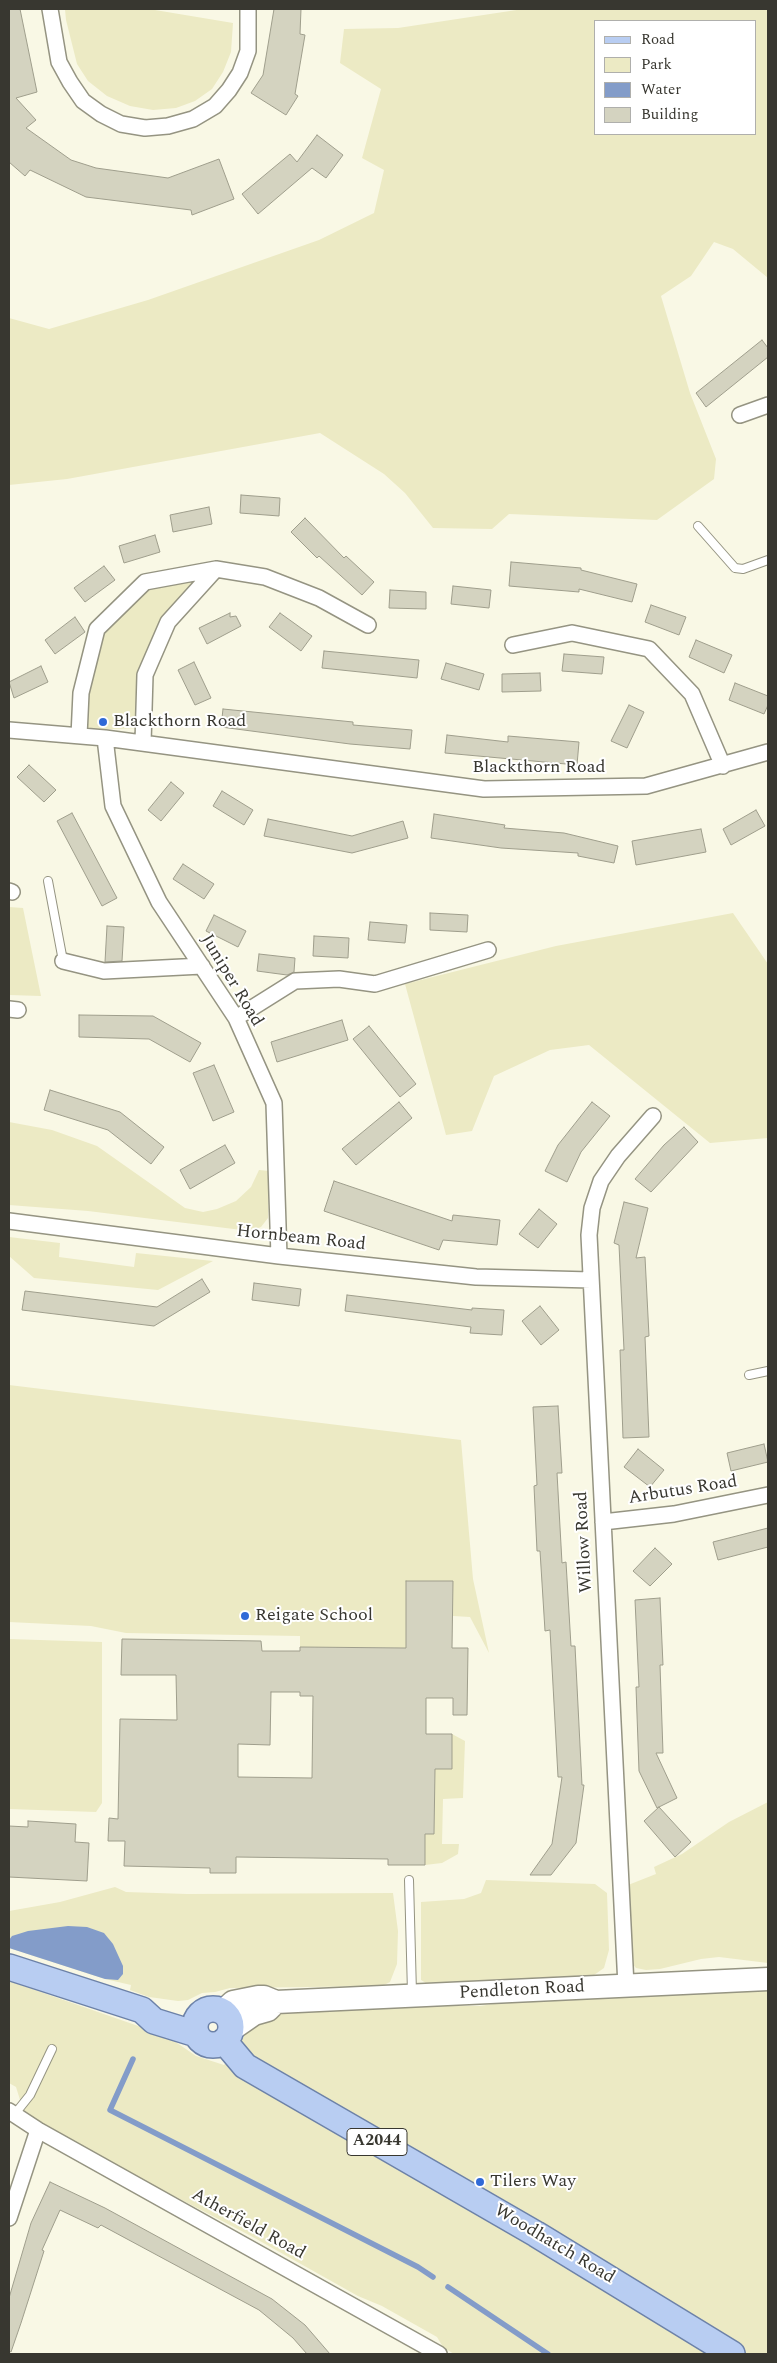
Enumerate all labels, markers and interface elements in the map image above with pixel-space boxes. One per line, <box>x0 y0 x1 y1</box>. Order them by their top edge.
legend <box>594 20 757 135</box>
text: Road <box>641 28 675 51</box>
text: Park <box>641 53 672 76</box>
text: Water <box>641 78 681 101</box>
text: Building <box>641 103 698 126</box>
place label: Blackthorn Road <box>113 711 246 733</box>
marker: Blackthorn Road <box>97 716 109 728</box>
street label: Blackthorn Road <box>472 757 606 779</box>
street label: Juniper Road <box>195 931 267 1031</box>
street label: Hornbeam Road <box>235 1221 367 1257</box>
street label: Arbutus Road <box>627 1472 739 1510</box>
street label: Willow Road <box>572 1490 598 1594</box>
place label: Reigate School <box>255 1605 373 1627</box>
marker: Reigate School <box>239 1610 251 1622</box>
street label: Pendleton Road <box>459 1977 585 2005</box>
road number: A2044 <box>347 2128 407 2156</box>
place label: Tilers Way <box>490 2171 576 2193</box>
marker: Tilers Way <box>474 2176 486 2188</box>
street label: Atherfield Road <box>187 2185 309 2265</box>
street label: Woodhatch Road <box>490 2201 618 2289</box>

